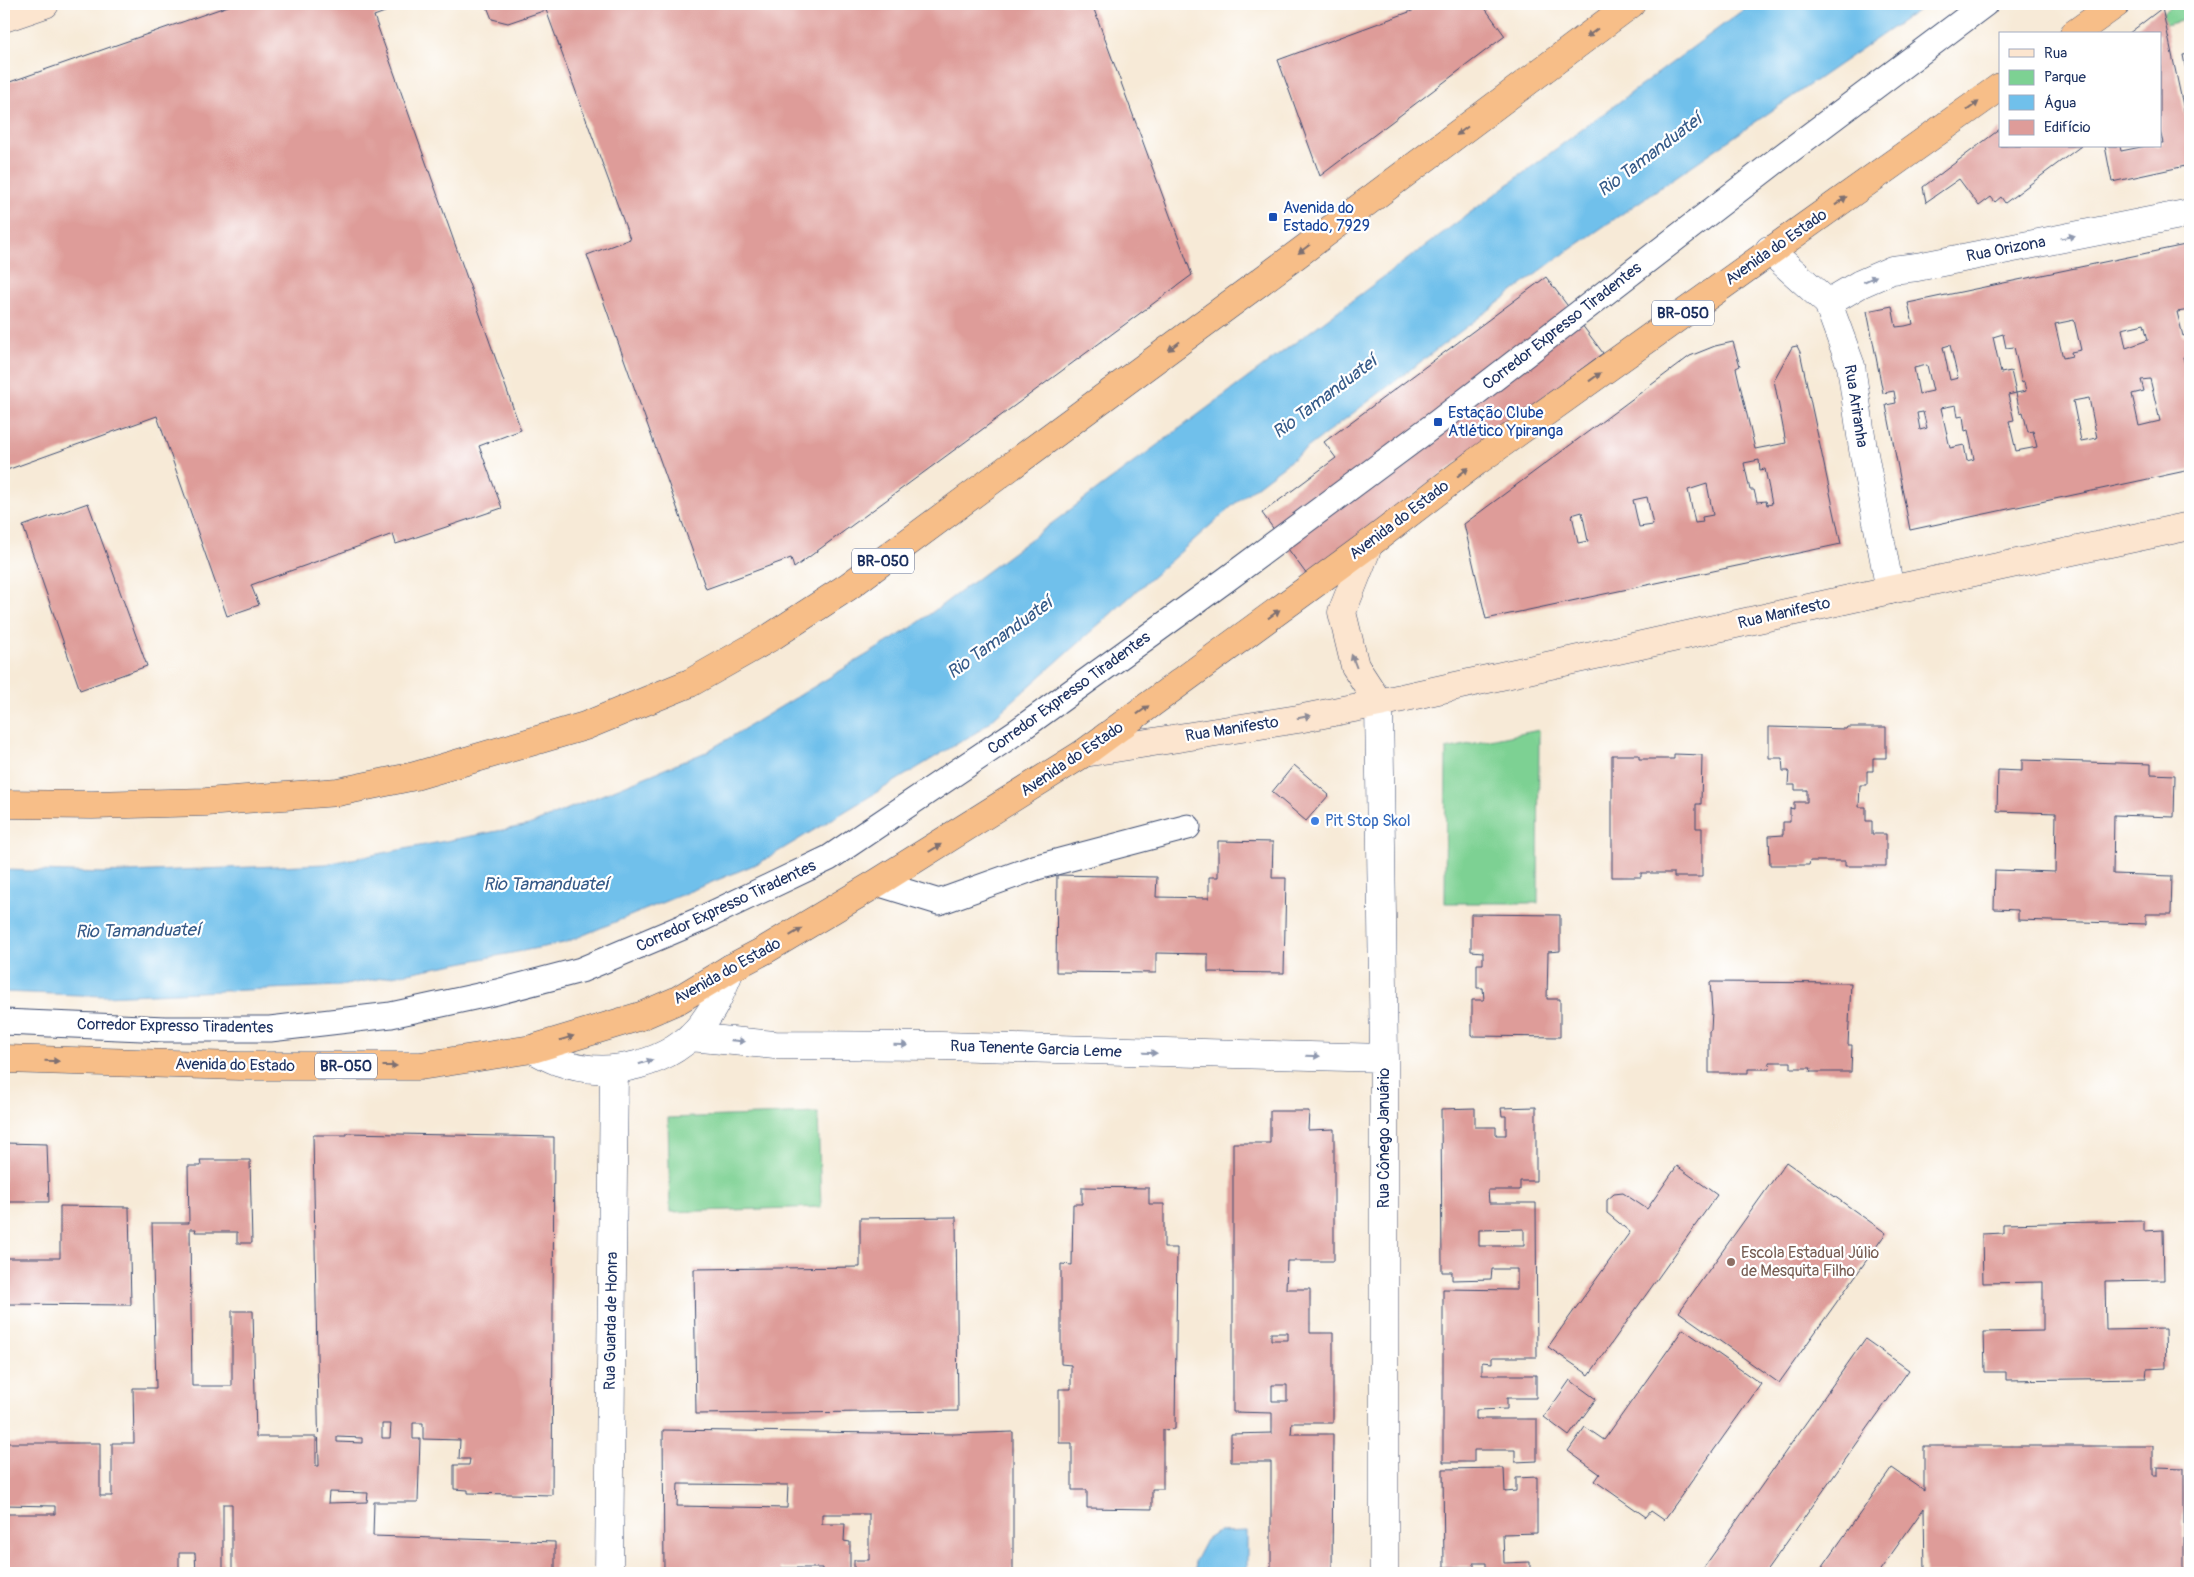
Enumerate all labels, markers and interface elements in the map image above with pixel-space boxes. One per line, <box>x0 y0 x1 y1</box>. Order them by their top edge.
one-way arrow <box>1585 28 1599 38</box>
legend <box>1999 32 2162 148</box>
text: Rua <box>2044 44 2067 63</box>
text: Parque <box>2044 68 2087 87</box>
text: Água <box>2044 94 2076 113</box>
one-way arrow <box>1966 101 1980 111</box>
water label: Rio Tamanduateí <box>1593 106 1709 202</box>
text: Edifício <box>2044 118 2090 137</box>
one-way arrow <box>1456 125 1469 136</box>
one-way arrow <box>1834 196 1848 206</box>
place label: Avenida do Estado, 7929 <box>1283 198 1370 236</box>
street label: Avenida do Estado <box>1721 204 1831 290</box>
marker: Avenida do Estado, 7929 <box>1267 211 1279 223</box>
street label: Rua Orizona <box>1965 232 2047 266</box>
one-way arrow <box>2060 233 2075 241</box>
one-way arrow <box>1297 244 1311 254</box>
street label: Corredor Expresso Tiradentes <box>1478 258 1646 394</box>
one-way arrow <box>1863 275 1877 283</box>
road number: BR-050 <box>1652 300 1714 326</box>
one-way arrow <box>1167 341 1181 351</box>
water label: Rio Tamanduateí <box>1268 348 1384 444</box>
street label: Rua Ariranha <box>1840 363 1872 449</box>
one-way arrow <box>1588 372 1602 382</box>
place label: Estação Clube Atlético Ypiranga <box>1448 403 1563 441</box>
marker: Estação Clube Atlético Ypiranga <box>1432 416 1444 428</box>
one-way arrow <box>1456 467 1470 477</box>
street label: Avenida do Estado <box>1345 476 1453 564</box>
road number: BR-050 <box>852 548 914 574</box>
water label: Rio Tamanduateí <box>943 590 1060 684</box>
street label: Rua Manifesto <box>1736 593 1833 633</box>
one-way arrow <box>1267 608 1280 619</box>
street label: Corredor Expresso Tiradentes <box>984 627 1154 759</box>
one-way arrow <box>1350 653 1358 668</box>
one-way arrow <box>1136 704 1149 715</box>
street label: Rua Manifesto <box>1184 712 1280 746</box>
one-way arrow <box>1297 713 1313 721</box>
street label: Avenida do Estado <box>1017 717 1128 801</box>
place label: Pit Stop Skol <box>1325 811 1411 831</box>
marker: Pit Stop Skol <box>1309 815 1321 827</box>
one-way arrow <box>928 843 942 852</box>
street label: Corredor Expresso Tiradentes <box>633 855 819 957</box>
water label: Rio Tamanduateí <box>483 873 612 896</box>
water label: Rio Tamanduateí <box>75 918 204 944</box>
one-way arrow <box>789 927 802 936</box>
street label: Avenida do Estado <box>670 933 785 1009</box>
street label: Corredor Expresso Tiradentes <box>77 1014 273 1038</box>
one-way arrow <box>560 1034 575 1042</box>
street label: Rua Tenente Garcia Leme <box>950 1036 1122 1062</box>
one-way arrow <box>730 1037 746 1045</box>
one-way arrow <box>893 1041 909 1049</box>
one-way arrow <box>1143 1049 1159 1057</box>
one-way arrow <box>1305 1052 1321 1060</box>
street label: Avenida do Estado <box>175 1054 296 1076</box>
road number: BR-050 <box>315 1054 377 1078</box>
one-way arrow <box>45 1057 61 1065</box>
one-way arrow <box>638 1057 653 1065</box>
one-way arrow <box>382 1062 398 1070</box>
street label: Rua Cônego Januário <box>1374 1067 1394 1208</box>
place label: Escola Estadual Júlio de Mesquita Filho <box>1741 1243 1879 1281</box>
street label: Rua Guarda de Honra <box>600 1252 622 1390</box>
marker: Escola Estadual Júlio de Mesquita Filho <box>1725 1256 1737 1268</box>

